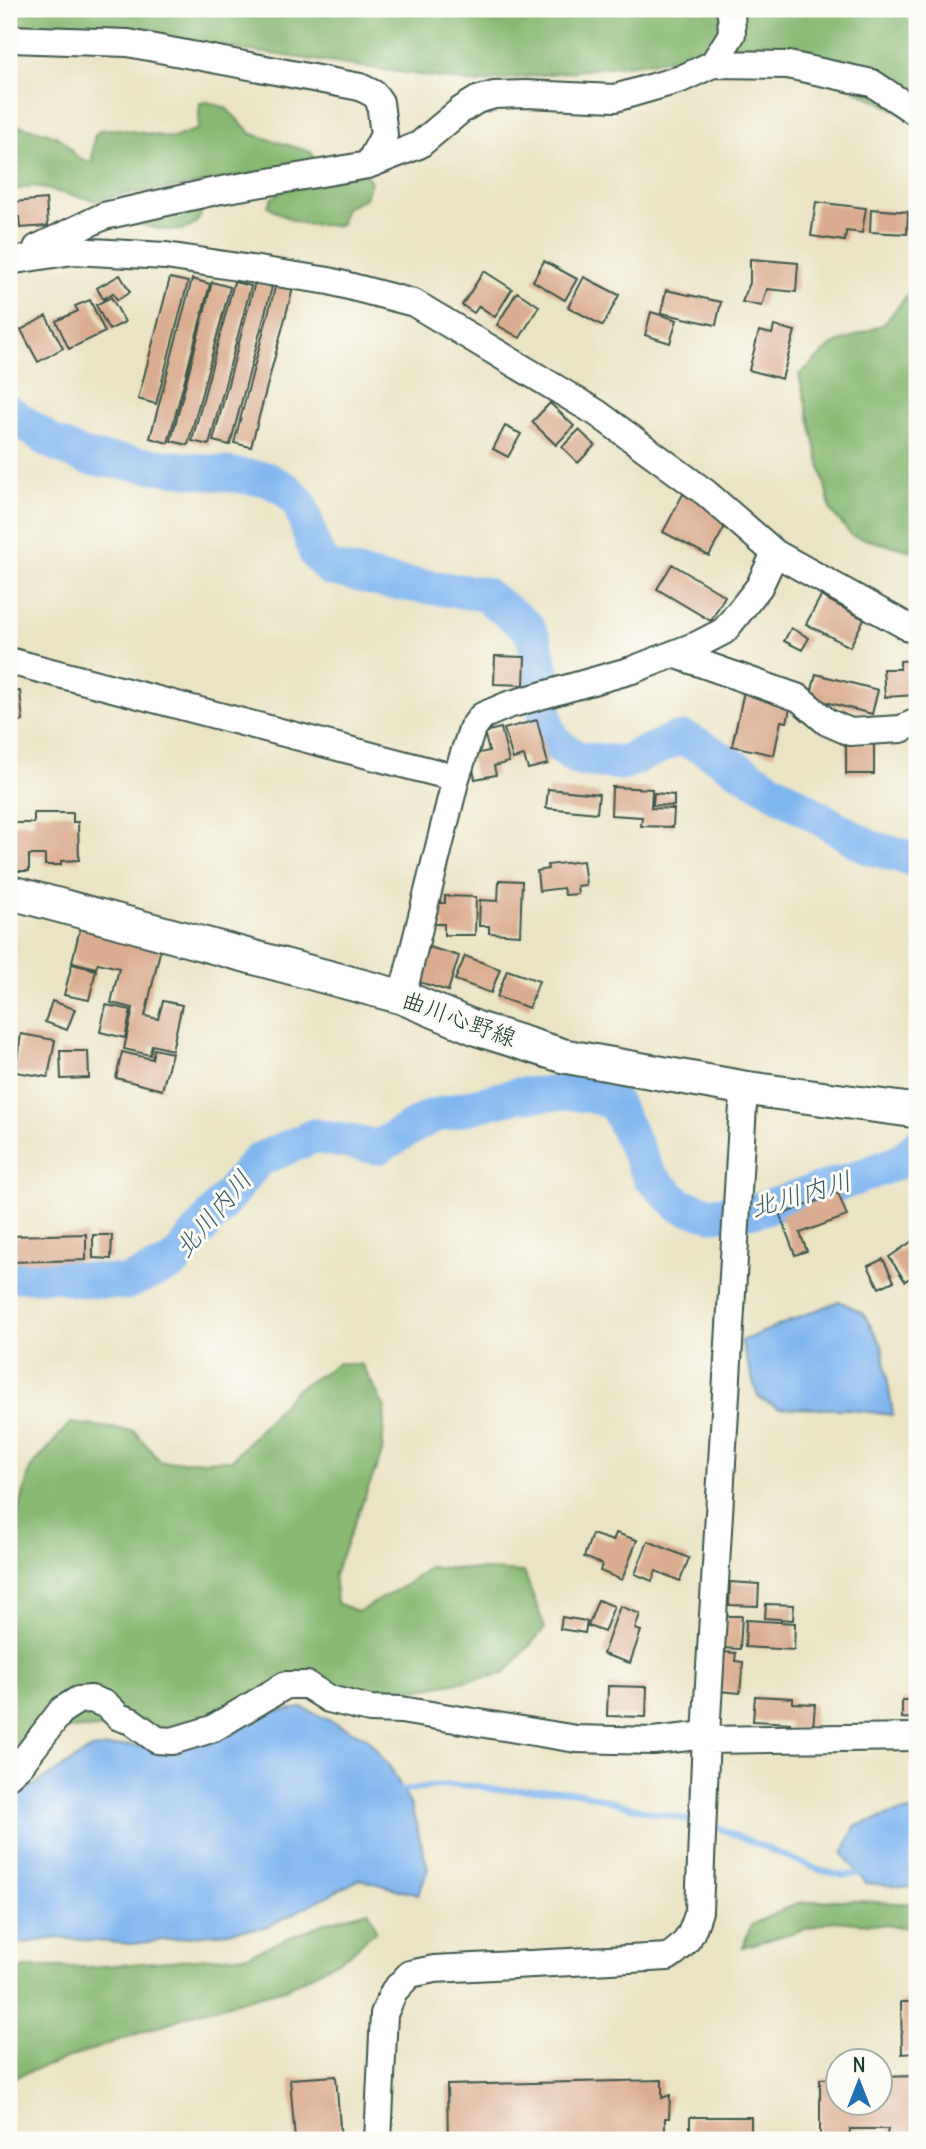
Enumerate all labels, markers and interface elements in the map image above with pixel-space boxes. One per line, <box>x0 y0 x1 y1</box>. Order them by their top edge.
street label: 曲川心野線 <box>398 983 521 1053</box>
water label: 北川内川 <box>167 1163 259 1264</box>
water label: 北川内川 <box>746 1163 855 1224</box>
north arrow <box>824 2048 894 2118</box>
text: N <box>852 2053 866 2077</box>

